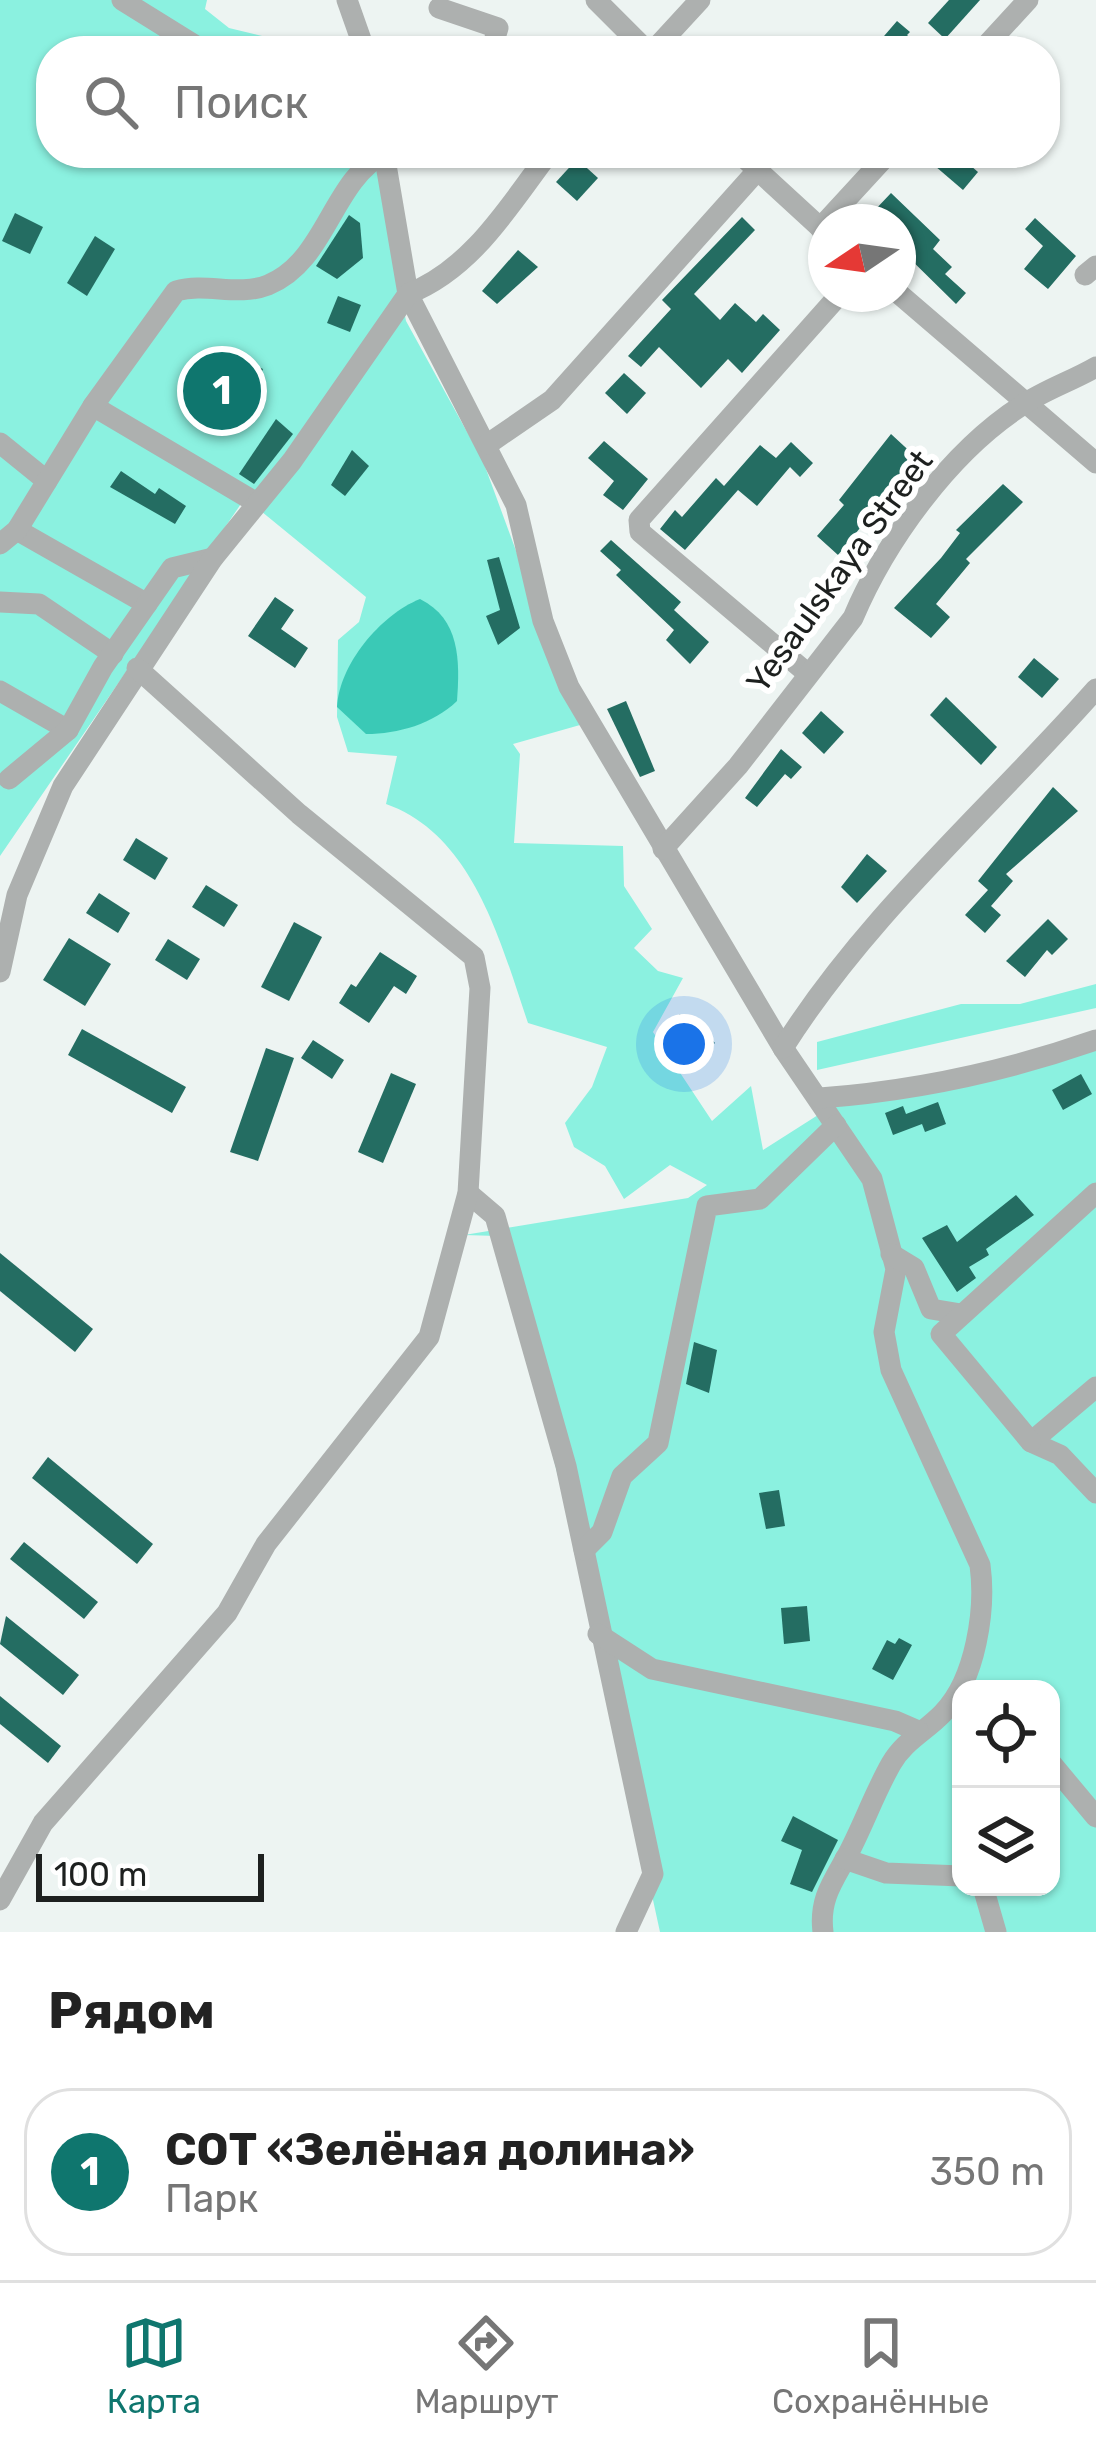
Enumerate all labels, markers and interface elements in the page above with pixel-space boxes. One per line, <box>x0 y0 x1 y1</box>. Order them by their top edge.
search box <box>36 36 1060 168</box>
icon: search <box>78 69 144 135</box>
text: Поиск <box>174 76 308 129</box>
north arrow <box>808 204 916 312</box>
pin: 1 <box>183 346 261 436</box>
street label: Yesaulskaya Street <box>738 442 941 700</box>
your location <box>654 1014 714 1074</box>
map controls <box>952 1680 1060 1896</box>
button: locate <box>952 1680 1060 1788</box>
button: layers <box>952 1788 1060 1896</box>
scale bar <box>36 1848 264 1901</box>
text: 100 m <box>54 1855 147 1894</box>
text: Рядом <box>48 1980 215 2041</box>
text: СОТ «Зелёная долина» <box>165 2123 695 2176</box>
text: 1 <box>80 2149 100 2195</box>
text: 350 m <box>929 2149 1045 2195</box>
text: Парк <box>165 2176 259 2222</box>
tab: Карта <box>107 2310 201 2421</box>
tab: Маршрут <box>414 2310 558 2421</box>
tab: Сохранённые <box>772 2310 989 2421</box>

